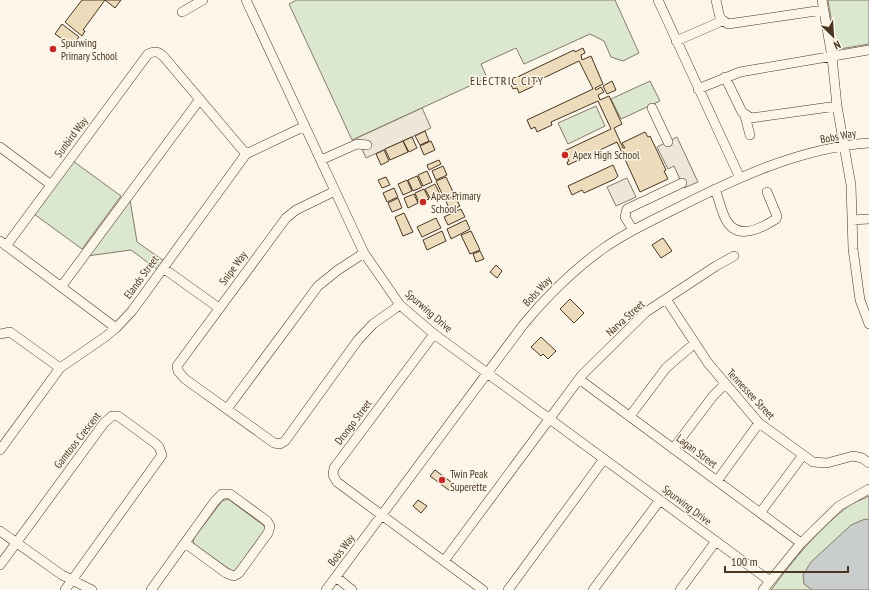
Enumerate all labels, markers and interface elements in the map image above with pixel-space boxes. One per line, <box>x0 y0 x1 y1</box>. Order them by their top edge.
north arrow <box>813 16 853 56</box>
place label: Spurwing Primary School <box>61 36 118 63</box>
text: N <box>832 37 843 53</box>
marker: Spurwing Primary School <box>48 44 58 54</box>
district label: ELECTRIC CITY <box>470 73 544 88</box>
street label: Sunbird Way <box>51 113 91 160</box>
street label: Bobs Way <box>819 126 858 146</box>
place label: Apex High School <box>573 148 640 162</box>
marker: Apex High School <box>560 150 570 160</box>
place label: Apex Primary School <box>431 189 482 216</box>
marker: Apex Primary School <box>418 197 428 207</box>
street label: Snipe Way <box>216 247 251 288</box>
street label: Elands Street <box>121 253 161 301</box>
street label: Bobs Way <box>520 272 555 309</box>
street label: Spurwing Drive <box>402 287 456 336</box>
street label: Narva Street <box>603 297 647 339</box>
street label: Tennessee Street <box>724 366 778 422</box>
street label: Drongo Street <box>331 397 375 447</box>
street label: Gamtoos Crescent <box>51 409 103 471</box>
street label: Lagan Street <box>674 431 720 471</box>
place label: Twin Peak Superette <box>450 467 488 494</box>
marker: Twin Peak Superette <box>437 475 447 485</box>
street label: Spurwing Drive <box>660 482 715 528</box>
street label: Bobs Way <box>325 531 358 569</box>
scale bar <box>725 548 848 574</box>
text: 100 m <box>731 554 758 569</box>

